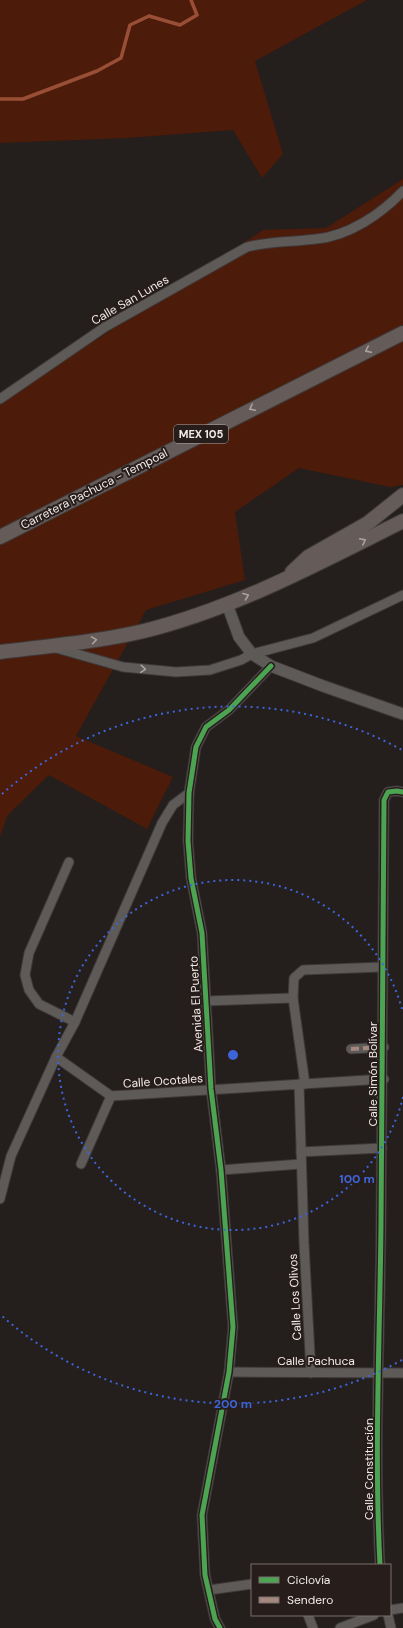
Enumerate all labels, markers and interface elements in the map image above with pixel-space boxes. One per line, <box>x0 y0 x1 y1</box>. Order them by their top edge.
street label: Calle San Lunes <box>88 271 172 329</box>
one-way arrow <box>365 345 372 353</box>
one-way arrow <box>248 403 256 411</box>
road number: MEX 105 <box>174 425 228 443</box>
street label: Carretera Pachuca - Tempoal <box>18 445 170 533</box>
one-way arrow <box>359 538 366 546</box>
one-way arrow <box>242 593 249 601</box>
one-way arrow <box>91 636 97 645</box>
one-way arrow <box>140 664 146 673</box>
street label: Avenida El Puerto <box>185 955 207 1053</box>
street label: Calle Simón Bolívar <box>365 1021 381 1126</box>
centre of rings <box>226 1048 240 1062</box>
street label: Calle Ocotales <box>122 1070 204 1092</box>
text: 100 m <box>339 1171 375 1187</box>
street label: Calle Los Olivos <box>285 1253 305 1341</box>
street label: Calle Pachuca <box>277 1353 355 1369</box>
text: 200 m <box>214 1396 252 1412</box>
street label: Calle Constitución <box>361 1418 377 1520</box>
legend <box>251 1564 391 1616</box>
text: Ciclovía <box>287 1572 330 1588</box>
text: Sendero <box>287 1592 333 1608</box>

